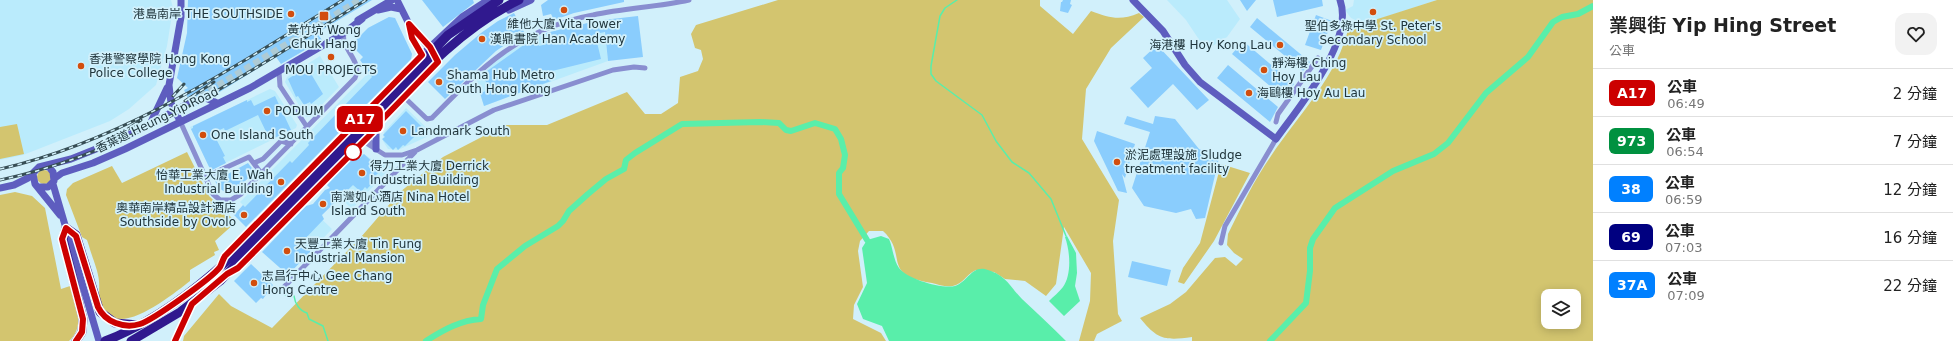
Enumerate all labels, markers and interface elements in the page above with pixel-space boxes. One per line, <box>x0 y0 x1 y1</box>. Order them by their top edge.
marker: 維他大廈 Vita Tower <box>559 5 569 15</box>
place label: 港島南岸 THE SOUTHSIDE <box>133 7 283 21</box>
marker: 聖伯多祿中學 St. Peter's Secondary School <box>1368 7 1378 17</box>
marker: 港島南岸 THE SOUTHSIDE <box>286 9 296 19</box>
marker: 黃竹坑 Wong Chuk Hang <box>318 10 330 22</box>
button: heart <box>1895 13 1937 55</box>
text: 業興街 Yip Hing Street <box>1609 14 1836 36</box>
place label: 維他大廈 Vita Tower <box>507 17 621 31</box>
place label: 聖伯多祿中學 St. Peter's Secondary School <box>1305 19 1441 47</box>
place label: 黃竹坑 Wong Chuk Hang <box>287 23 361 51</box>
place label: 漢鼎書院 Han Academy <box>490 32 625 46</box>
marker: 漢鼎書院 Han Academy <box>477 34 487 44</box>
place label: 海港樓 Hoy Kong Lau <box>1150 38 1272 52</box>
marker: 海港樓 Hoy Kong Lau <box>1275 40 1285 50</box>
text: 公車 <box>1609 43 1635 58</box>
place label: 香港警察學院 Hong Kong Police College <box>89 52 230 80</box>
marker: MOU PROJECTS <box>326 52 336 62</box>
place label: 靜海樓 Ching Hoy Lau <box>1272 56 1346 84</box>
marker: 香港警察學院 Hong Kong Police College <box>76 61 86 71</box>
place label: MOU PROJECTS <box>285 63 377 77</box>
marker: 靜海樓 Ching Hoy Lau <box>1259 65 1269 75</box>
place label: Shama Hub Metro South Hong Kong <box>447 68 555 96</box>
marker: Shama Hub Metro South Hong Kong <box>434 77 444 87</box>
text: 公車 <box>1667 78 1697 96</box>
street label: 香葉道 Heung Yip Road <box>93 84 221 156</box>
text: A17 <box>1617 85 1647 101</box>
text: 2 分鐘 <box>1893 85 1937 103</box>
place label: 海鷗樓 Hoy Au Lau <box>1257 86 1365 100</box>
marker: 海鷗樓 Hoy Au Lau <box>1244 88 1254 98</box>
text: 06:49 <box>1667 96 1705 111</box>
place label: PODIUM <box>275 104 324 118</box>
marker: PODIUM <box>262 106 272 116</box>
line badge: A17 <box>337 106 383 132</box>
text: A17 <box>345 111 375 127</box>
place label: Landmark South <box>411 124 510 138</box>
marker: Landmark South <box>398 126 408 136</box>
text: 公車 <box>1666 126 1696 144</box>
place label: One Island South <box>211 128 314 142</box>
marker: One Island South <box>198 130 208 140</box>
text: 973 <box>1617 133 1646 149</box>
text: 7 分鐘 <box>1893 133 1937 151</box>
unlabelled marker <box>344 143 362 161</box>
text: 06:54 <box>1666 144 1704 159</box>
place label: 淤泥處理設施 Sludge treatment facility <box>1125 148 1242 176</box>
marker: 淤泥處理設施 Sludge treatment facility <box>1112 157 1122 167</box>
place label: 得力工業大廈 Derrick Industrial Building <box>370 159 489 187</box>
place label: 怡華工業大廈 E. Wah Industrial Building <box>156 168 273 196</box>
marker: 得力工業大廈 Derrick Industrial Building <box>357 168 367 178</box>
text: 公車 <box>1665 174 1695 192</box>
marker: 怡華工業大廈 E. Wah Industrial Building <box>276 177 286 187</box>
text: 38 <box>1621 181 1641 197</box>
text: 12 分鐘 <box>1883 181 1937 199</box>
place label: 南灣如心酒店 Nina Hotel Island South <box>331 190 470 218</box>
text: 06:59 <box>1665 192 1702 207</box>
marker: 南灣如心酒店 Nina Hotel Island South <box>318 199 328 209</box>
place label: 奧華南岸精品設計酒店 Southside by Ovolo <box>116 201 236 229</box>
marker: 奧華南岸精品設計酒店 Southside by Ovolo <box>239 210 249 220</box>
text: 公車 <box>1665 222 1695 240</box>
text: 69 <box>1621 229 1641 245</box>
text: 16 分鐘 <box>1883 229 1937 247</box>
place label: 天豐工業大廈 Tin Fung Industrial Mansion <box>295 237 422 265</box>
text: 07:03 <box>1665 240 1702 255</box>
marker: 天豐工業大廈 Tin Fung Industrial Mansion <box>282 246 292 256</box>
place label: 志昌行中心 Gee Chang Hong Centre <box>262 269 392 297</box>
text: 公車 <box>1667 270 1697 288</box>
text: 37A <box>1617 277 1647 293</box>
text: 22 分鐘 <box>1883 277 1937 295</box>
marker: 志昌行中心 Gee Chang Hong Centre <box>249 278 259 288</box>
text: 07:09 <box>1667 288 1705 303</box>
map controls <box>1541 289 1581 329</box>
button: layers <box>1541 289 1581 329</box>

